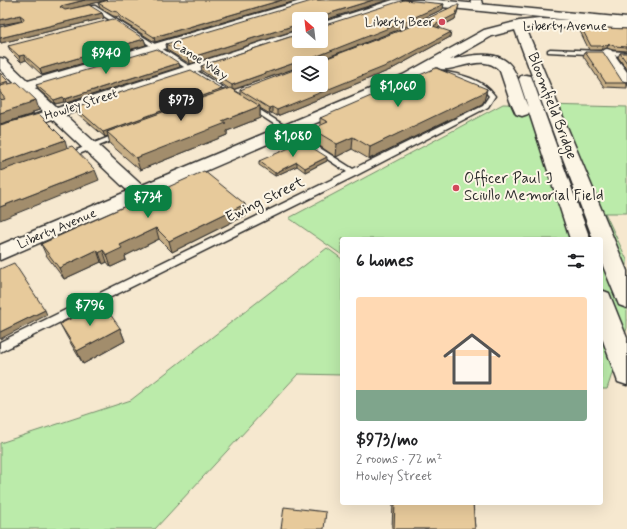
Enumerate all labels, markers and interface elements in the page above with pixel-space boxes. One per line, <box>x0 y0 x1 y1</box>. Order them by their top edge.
north arrow <box>292 12 328 48</box>
map controls <box>292 12 328 92</box>
place label: Liberty Beer <box>365 14 435 31</box>
marker: Liberty Beer <box>437 17 447 27</box>
street label: Liberty Avenue <box>523 18 607 35</box>
street label: Canoe Way <box>169 36 231 84</box>
pin: $940 <box>82 41 130 75</box>
text: $940 <box>91 45 121 62</box>
street label: Bloomfield Bridge <box>522 50 582 163</box>
button: layers <box>292 56 328 92</box>
pin: $1,060 <box>365 74 431 108</box>
text: $1,060 <box>379 78 417 95</box>
street label: Howley Street <box>42 85 120 125</box>
pin: $973 <box>157 88 205 122</box>
text: $973 <box>168 92 194 109</box>
pin: $1,080 <box>260 124 326 158</box>
text: $1,080 <box>274 128 312 145</box>
place label: Officer Paul J Sciullo Memorial Field <box>464 169 604 206</box>
street label: Ewing Street <box>222 172 308 229</box>
marker: Officer Paul J Sciullo Memorial Field <box>451 183 461 193</box>
pin: $734 <box>124 185 172 219</box>
text: $734 <box>134 189 162 206</box>
street label: Liberty Avenue <box>15 205 99 253</box>
text: 6 homes <box>356 250 414 272</box>
icon: filters <box>565 250 587 272</box>
pin: $796 <box>66 293 114 327</box>
text: $796 <box>75 297 105 314</box>
icon: home <box>436 323 508 395</box>
text: $973/mo <box>356 429 418 451</box>
text: 2 rooms · 72 m² <box>356 451 442 468</box>
text: Howley Street <box>356 468 432 485</box>

